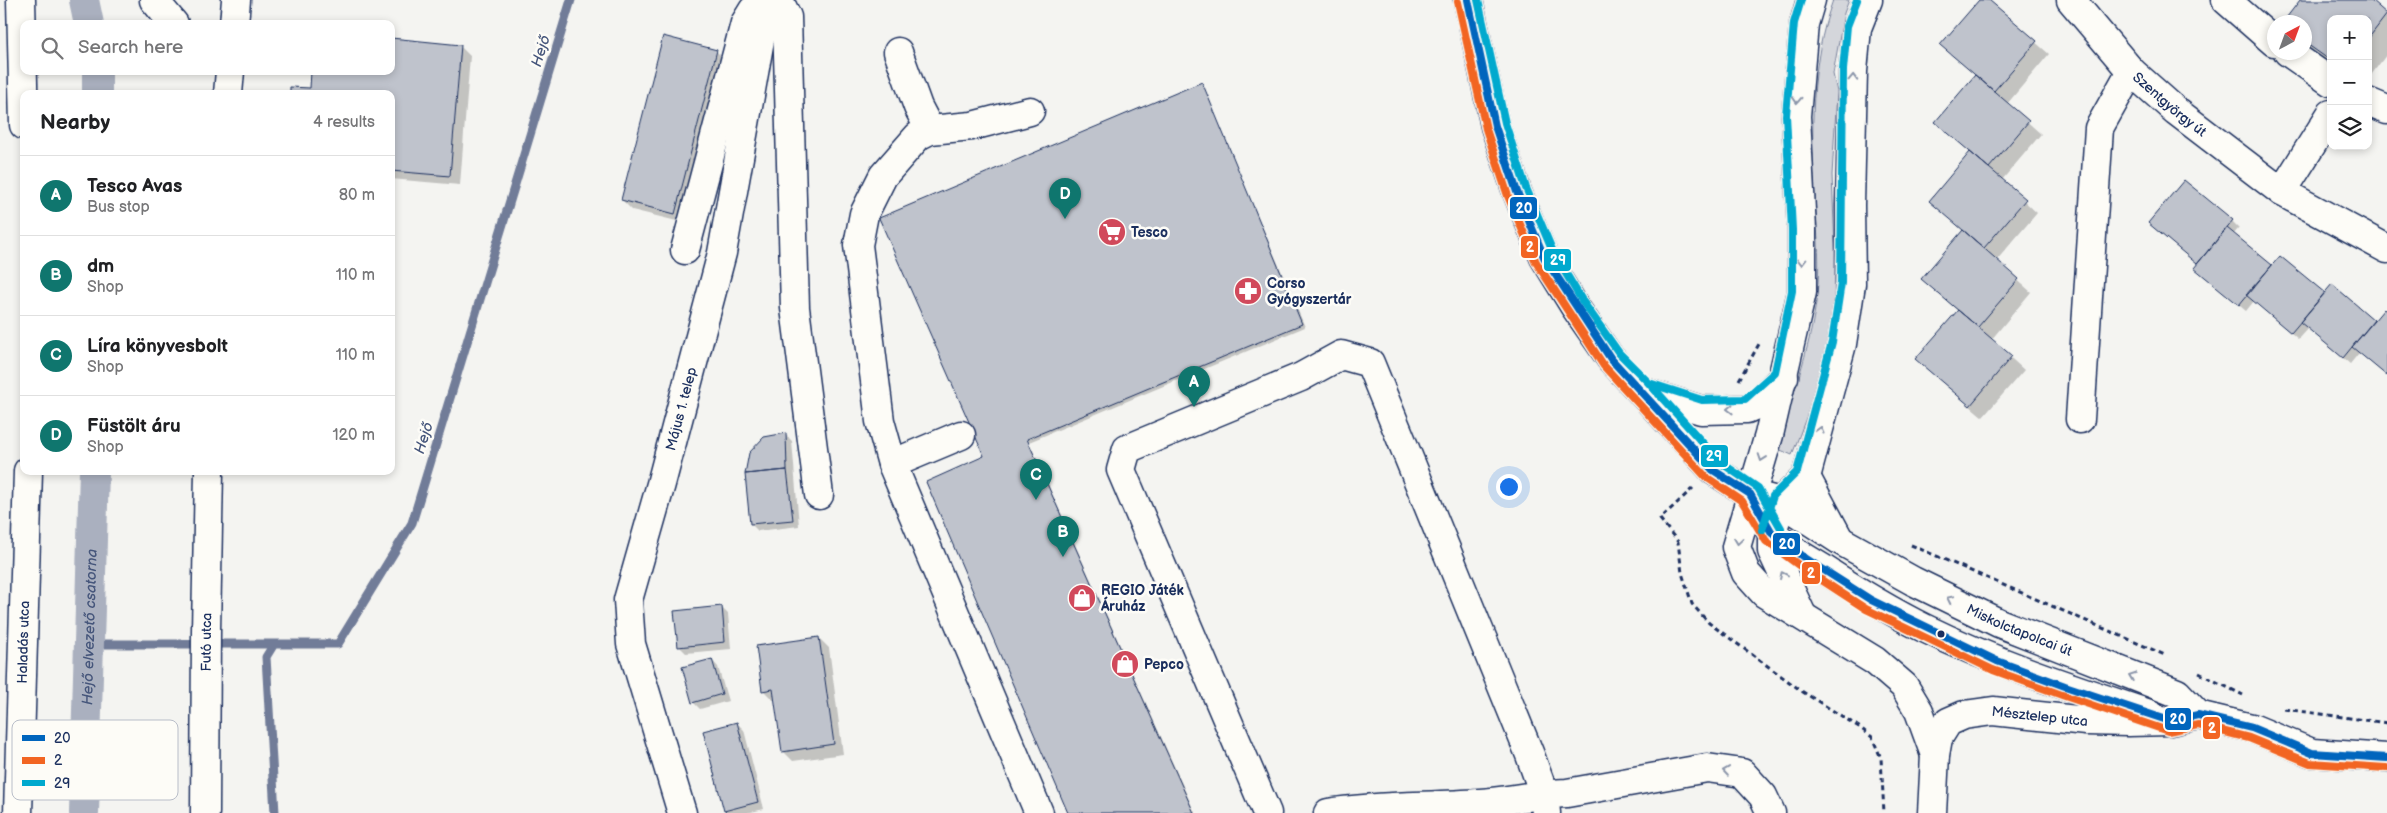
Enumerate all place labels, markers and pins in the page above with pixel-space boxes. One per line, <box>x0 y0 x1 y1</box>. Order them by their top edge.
pin: D <box>1049 178 1081 219</box>
supermarket icon: Tesco <box>1097 217 1127 247</box>
place label: Tesco <box>1131 224 1168 241</box>
place label: Corso Gyógyszertár <box>1267 275 1352 308</box>
pharmacy icon: Corso Gyógyszertár <box>1233 276 1263 306</box>
pin: A <box>1178 366 1210 407</box>
pin: C <box>1020 459 1052 500</box>
pin: B <box>1047 516 1079 557</box>
place label: REGIO Játék Áruház <box>1100 582 1185 615</box>
shop icon: REGIO Játék Áruház <box>1067 583 1097 613</box>
unlabelled marker <box>1936 629 1946 639</box>
shop icon: Pepco <box>1110 649 1140 679</box>
place label: Pepco <box>1144 656 1184 673</box>

